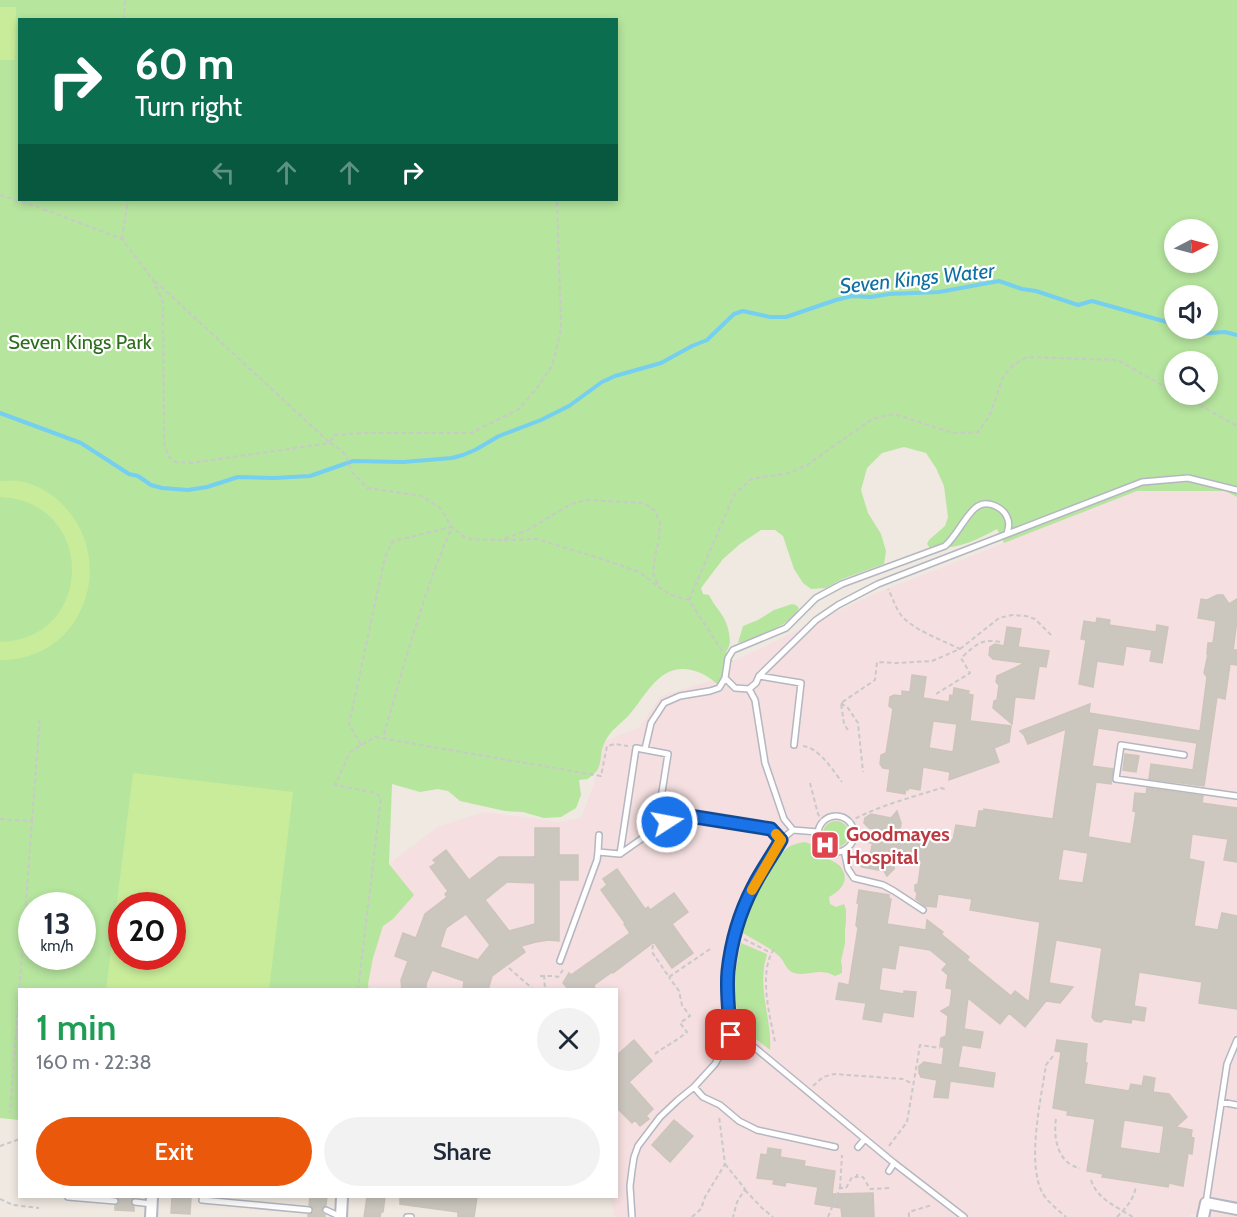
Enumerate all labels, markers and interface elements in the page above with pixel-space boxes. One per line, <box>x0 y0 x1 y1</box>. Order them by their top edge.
text: 60 m <box>135 38 234 90</box>
icon: right <box>36 42 114 120</box>
text: Turn right <box>135 90 242 123</box>
icon: left <box>207 156 240 189</box>
icon: ahead <box>270 156 303 189</box>
icon: ahead <box>333 156 366 189</box>
icon: right <box>396 156 429 189</box>
north arrow <box>1164 219 1218 273</box>
map controls <box>1164 219 1218 405</box>
water label: Seven Kings Water <box>838 257 997 299</box>
button: sound <box>1164 285 1218 339</box>
park label: Seven Kings Park <box>8 330 152 354</box>
button: search <box>1164 351 1218 405</box>
position arrow <box>635 790 699 854</box>
place label: Goodmayes Hospital <box>846 822 950 869</box>
hospital icon: Goodmayes Hospital <box>809 829 841 861</box>
speed limit sign: 20 <box>108 892 186 970</box>
text: 13 <box>43 905 71 942</box>
text: km/h <box>41 937 73 955</box>
text: 1 min <box>36 1005 116 1049</box>
button: close <box>537 1008 600 1071</box>
pin <box>705 1009 756 1060</box>
icon: arrive <box>714 1018 747 1051</box>
text: 160 m · 22:38 <box>36 1050 152 1074</box>
button: Exit <box>36 1117 312 1186</box>
button: Share <box>324 1117 600 1186</box>

